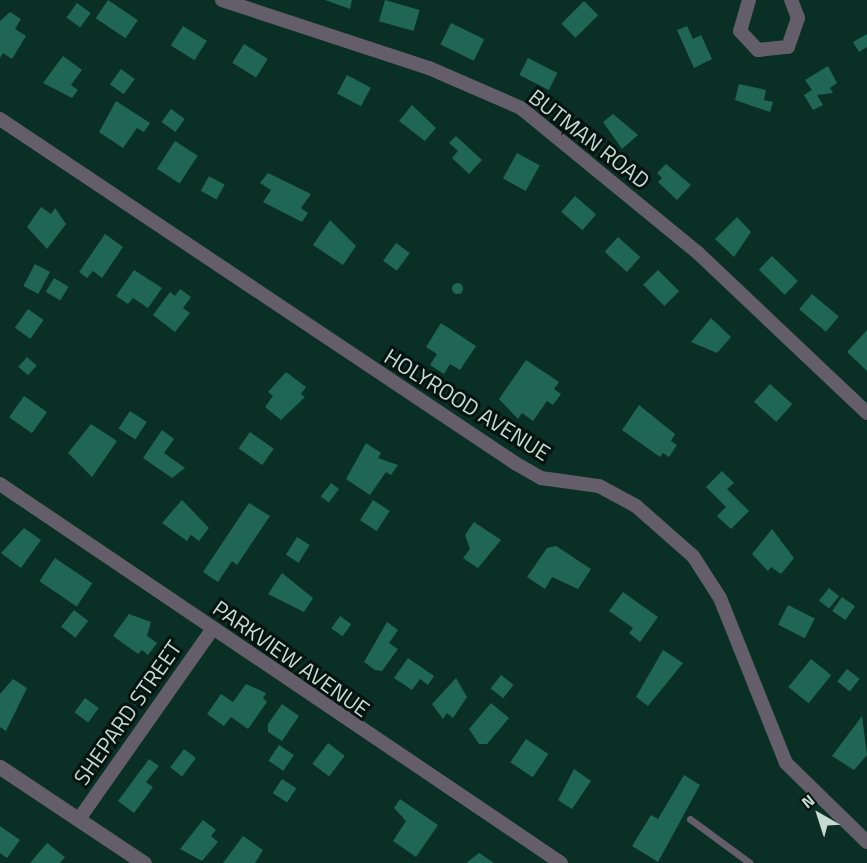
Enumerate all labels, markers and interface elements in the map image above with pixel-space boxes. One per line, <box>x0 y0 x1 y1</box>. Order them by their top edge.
street label: BUTMAN ROAD <box>523 84 655 194</box>
street label: HOLYROOD AVENUE <box>379 343 555 467</box>
street label: PARKVIEW AVENUE <box>208 595 374 723</box>
street label: SHEPARD STREET <box>68 636 188 790</box>
north arrow <box>789 785 849 845</box>
text: N <box>796 788 820 814</box>

